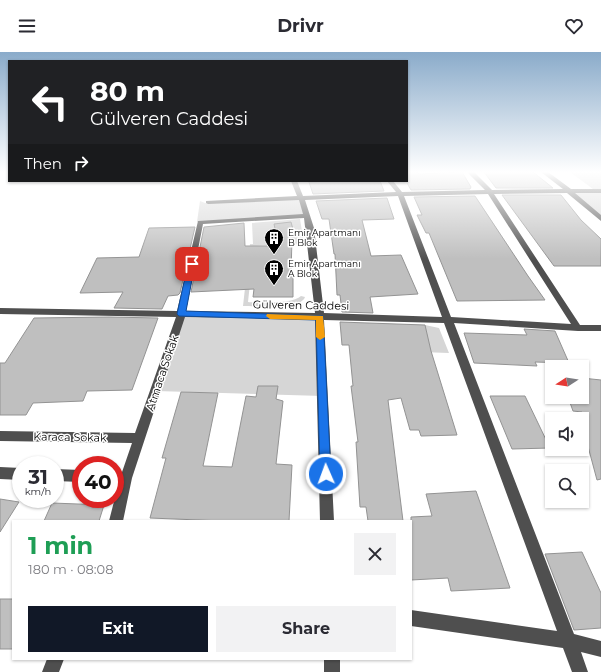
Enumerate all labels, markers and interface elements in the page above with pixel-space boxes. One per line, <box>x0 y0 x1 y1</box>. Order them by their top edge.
icon: menu <box>16 15 38 37</box>
text: Drivr <box>277 15 324 37</box>
icon: heart <box>563 15 585 37</box>
text: 80 m <box>90 74 165 108</box>
icon: left <box>24 76 76 128</box>
text: Gülveren Caddesi <box>90 108 248 130</box>
icon: right <box>70 152 92 174</box>
text: Then <box>24 154 62 173</box>
building icon: Emir Apartmanı B Blok <box>263 227 285 255</box>
place label: Emir Apartmanı B Blok <box>288 227 361 248</box>
pin <box>175 247 209 281</box>
icon: arrive <box>181 253 203 275</box>
building icon: Emir Apartmanı A Blok <box>263 258 285 286</box>
place label: Emir Apartmanı A Blok <box>288 258 361 279</box>
street label: Gülveren Caddesi <box>253 297 349 313</box>
street label: Atmaca Sokak <box>142 333 182 413</box>
north arrow <box>545 360 589 404</box>
map controls <box>545 360 589 508</box>
button: sound <box>545 412 589 456</box>
street label: Karaca Sokak <box>33 429 107 445</box>
position arrow <box>305 453 347 495</box>
speed limit sign: 40 <box>72 456 124 508</box>
button: search <box>545 464 589 508</box>
text: 31 <box>28 465 48 489</box>
text: km/h <box>25 485 51 498</box>
text: 1 min <box>28 531 93 560</box>
button: close <box>354 533 396 575</box>
text: 180 m · 08:08 <box>28 561 113 577</box>
button: Exit <box>28 606 208 652</box>
button: Share <box>216 606 396 652</box>

